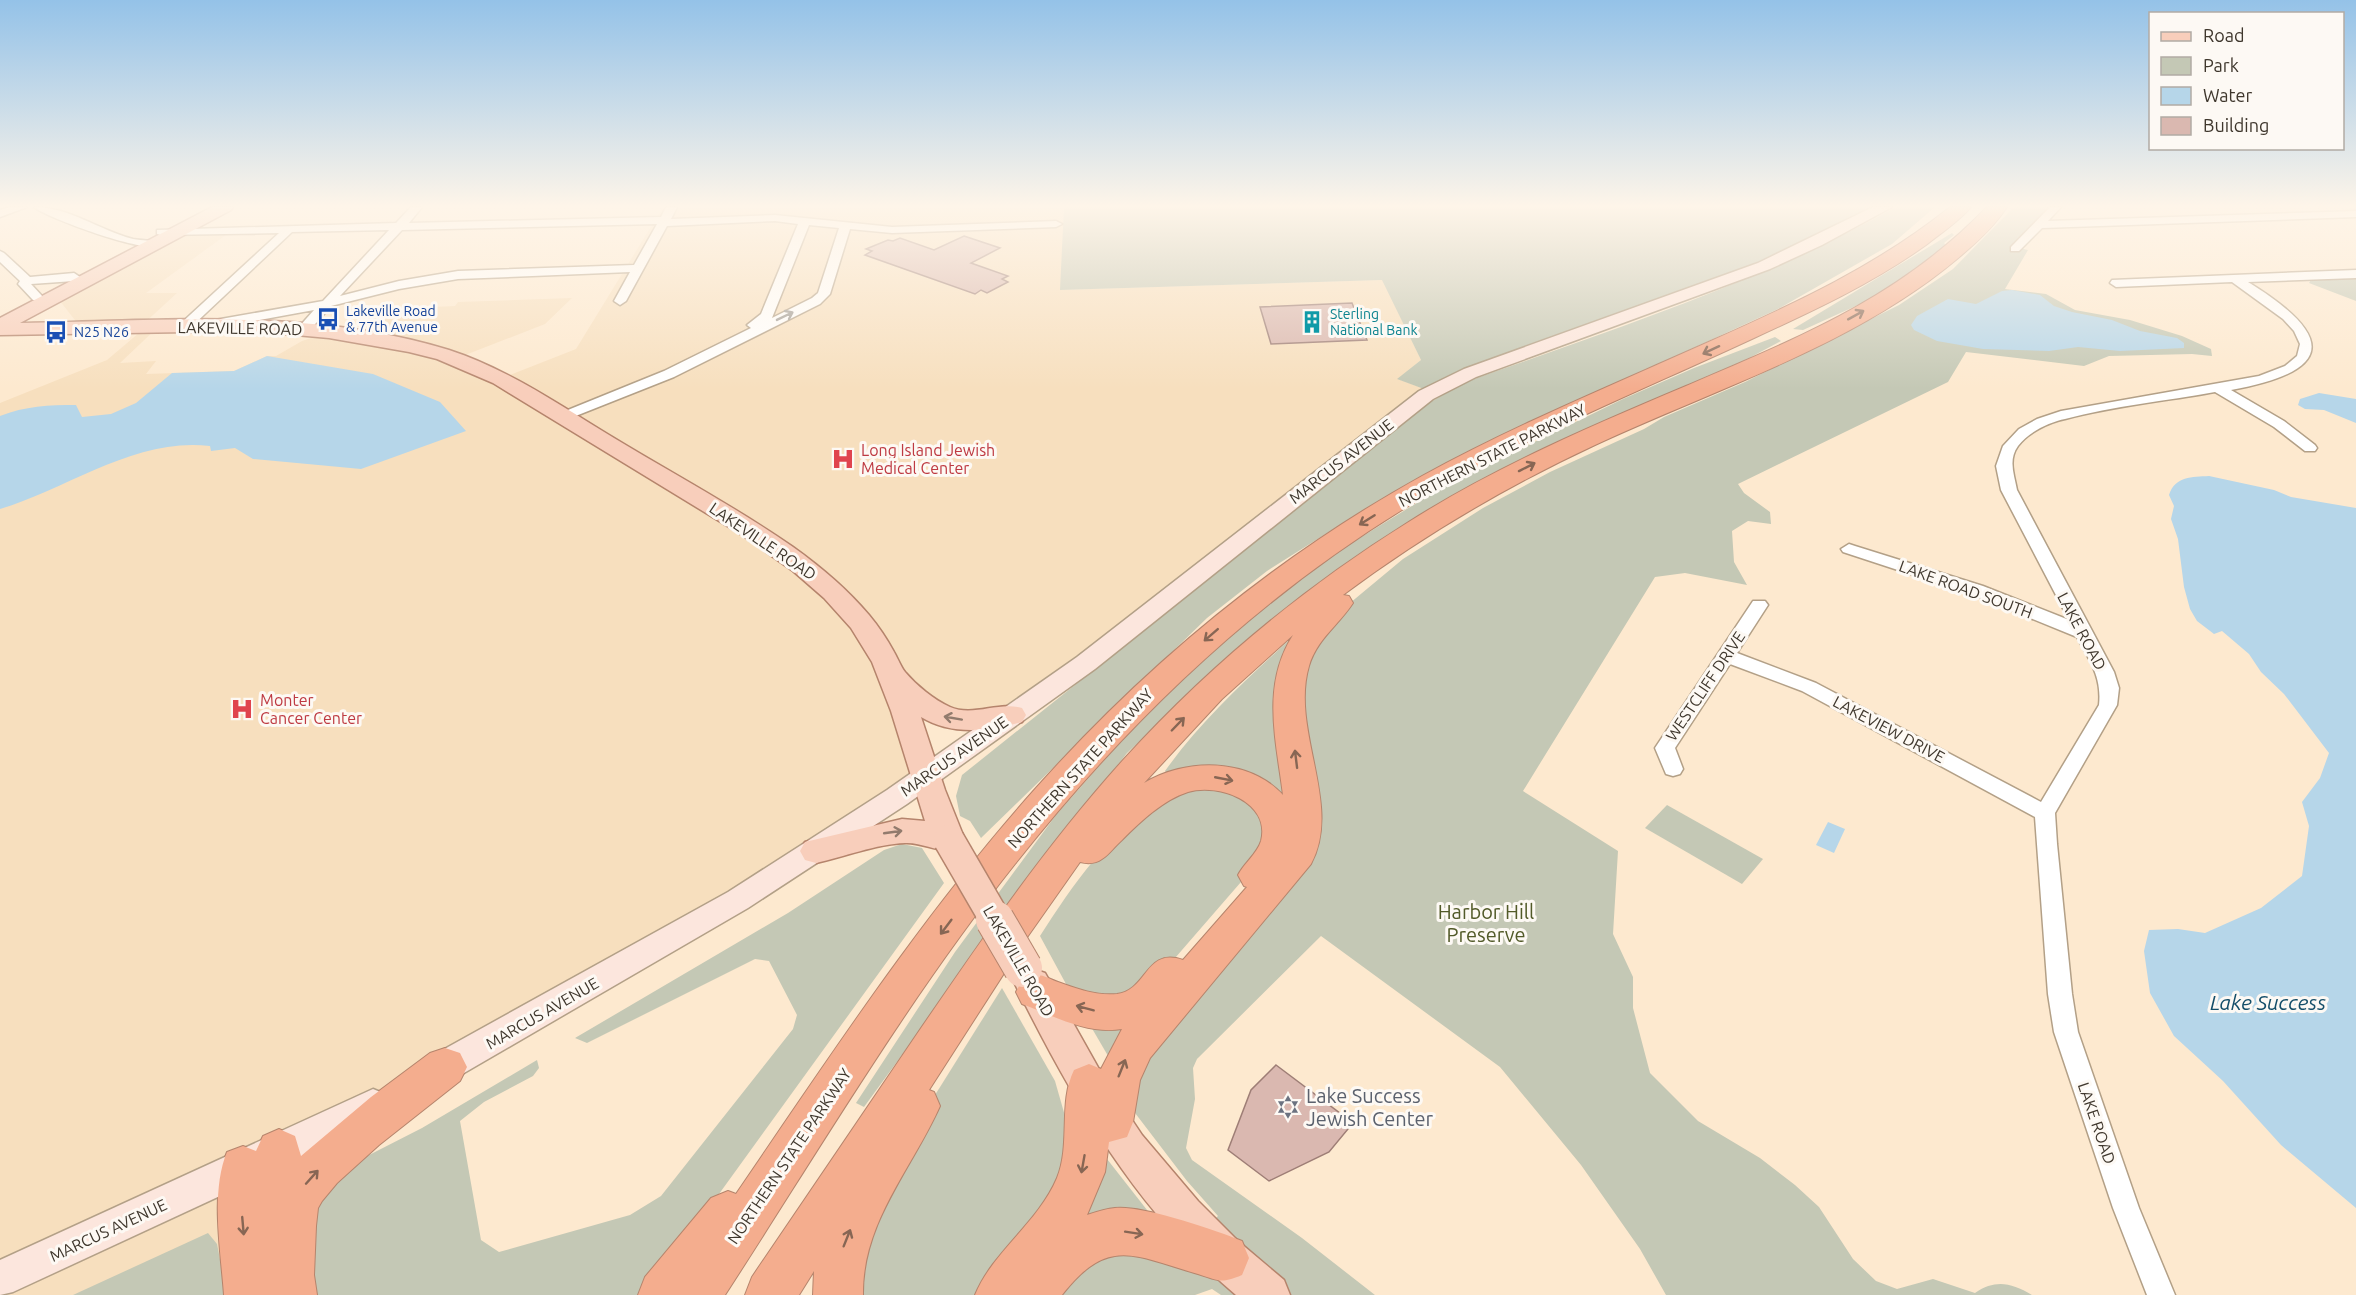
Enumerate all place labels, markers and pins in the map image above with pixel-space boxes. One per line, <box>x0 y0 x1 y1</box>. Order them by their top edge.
place label: Lakeville Road & 77th Avenue <box>346 303 438 335</box>
bus stop icon: Lakeville Road & 77th Avenue <box>315 306 341 332</box>
place label: Sterling National Bank <box>1330 306 1418 338</box>
building icon: Sterling National Bank <box>1299 309 1325 335</box>
bus stop icon: N25 N26 <box>43 319 69 345</box>
place label: N25 N26 <box>74 324 129 340</box>
place label: Long Island Jewish Medical Center <box>861 441 995 477</box>
hospital icon: Long Island Jewish Medical Center <box>830 446 856 472</box>
place label: Monter Cancer Center <box>260 691 362 727</box>
hospital icon: Monter Cancer Center <box>229 696 255 722</box>
place label: Lake Success Jewish Center <box>1306 1084 1433 1130</box>
synagogue icon: Lake Success Jewish Center <box>1275 1094 1301 1120</box>

